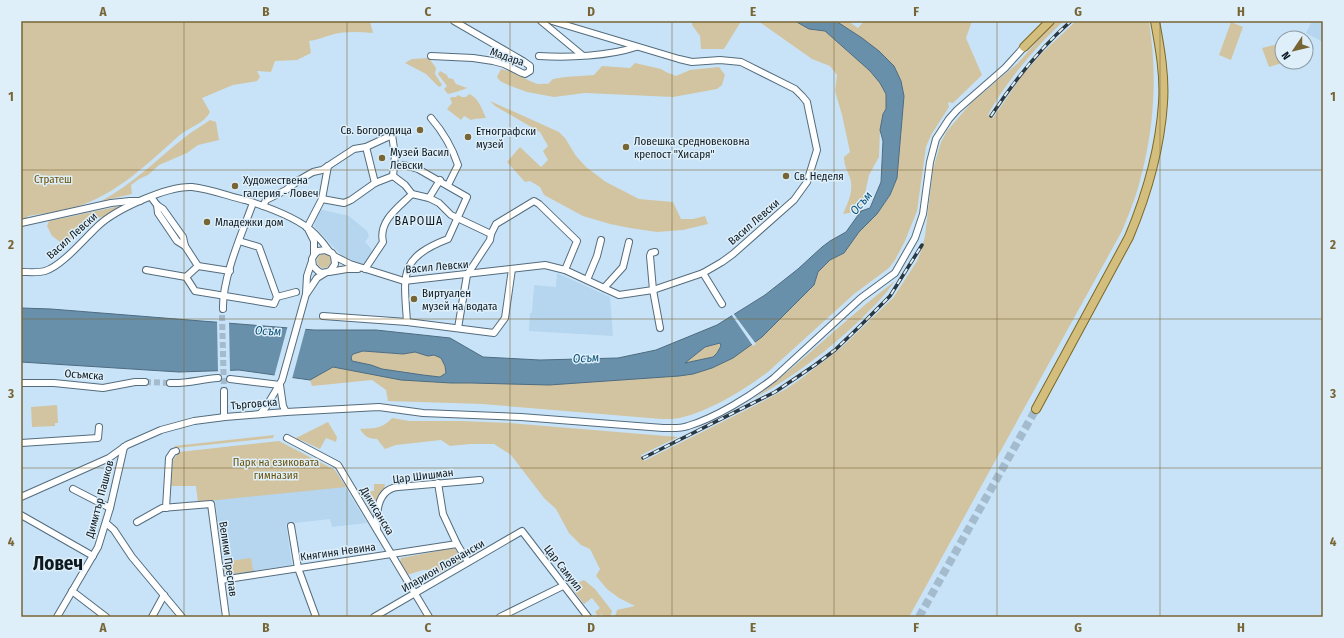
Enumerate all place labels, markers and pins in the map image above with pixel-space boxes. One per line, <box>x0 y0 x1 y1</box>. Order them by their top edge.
place label: Св. Богородица <box>341 124 412 137</box>
marker: Св. Богородица <box>415 125 425 135</box>
place label: Етнографски музей <box>476 125 536 151</box>
marker: Етнографски музей <box>463 132 473 142</box>
place label: Ловешка средновековна крепост "Хисаря" <box>634 135 750 161</box>
marker: Ловешка средновековна крепост "Хисаря" <box>621 142 631 152</box>
place label: Музей Васил Левски <box>390 146 449 172</box>
marker: Музей Васил Левски <box>377 153 387 163</box>
place label: Св. Неделя <box>794 170 844 183</box>
marker: Св. Неделя <box>781 171 791 181</box>
place label: Художествена галерия - Ловеч <box>243 174 318 200</box>
marker: Художествена галерия - Ловеч <box>230 181 240 191</box>
place label: Младежки дом <box>215 216 284 229</box>
marker: Младежки дом <box>202 217 212 227</box>
place label: Виртуален музей на водата <box>422 287 497 313</box>
marker: Виртуален музей на водата <box>409 294 419 304</box>

